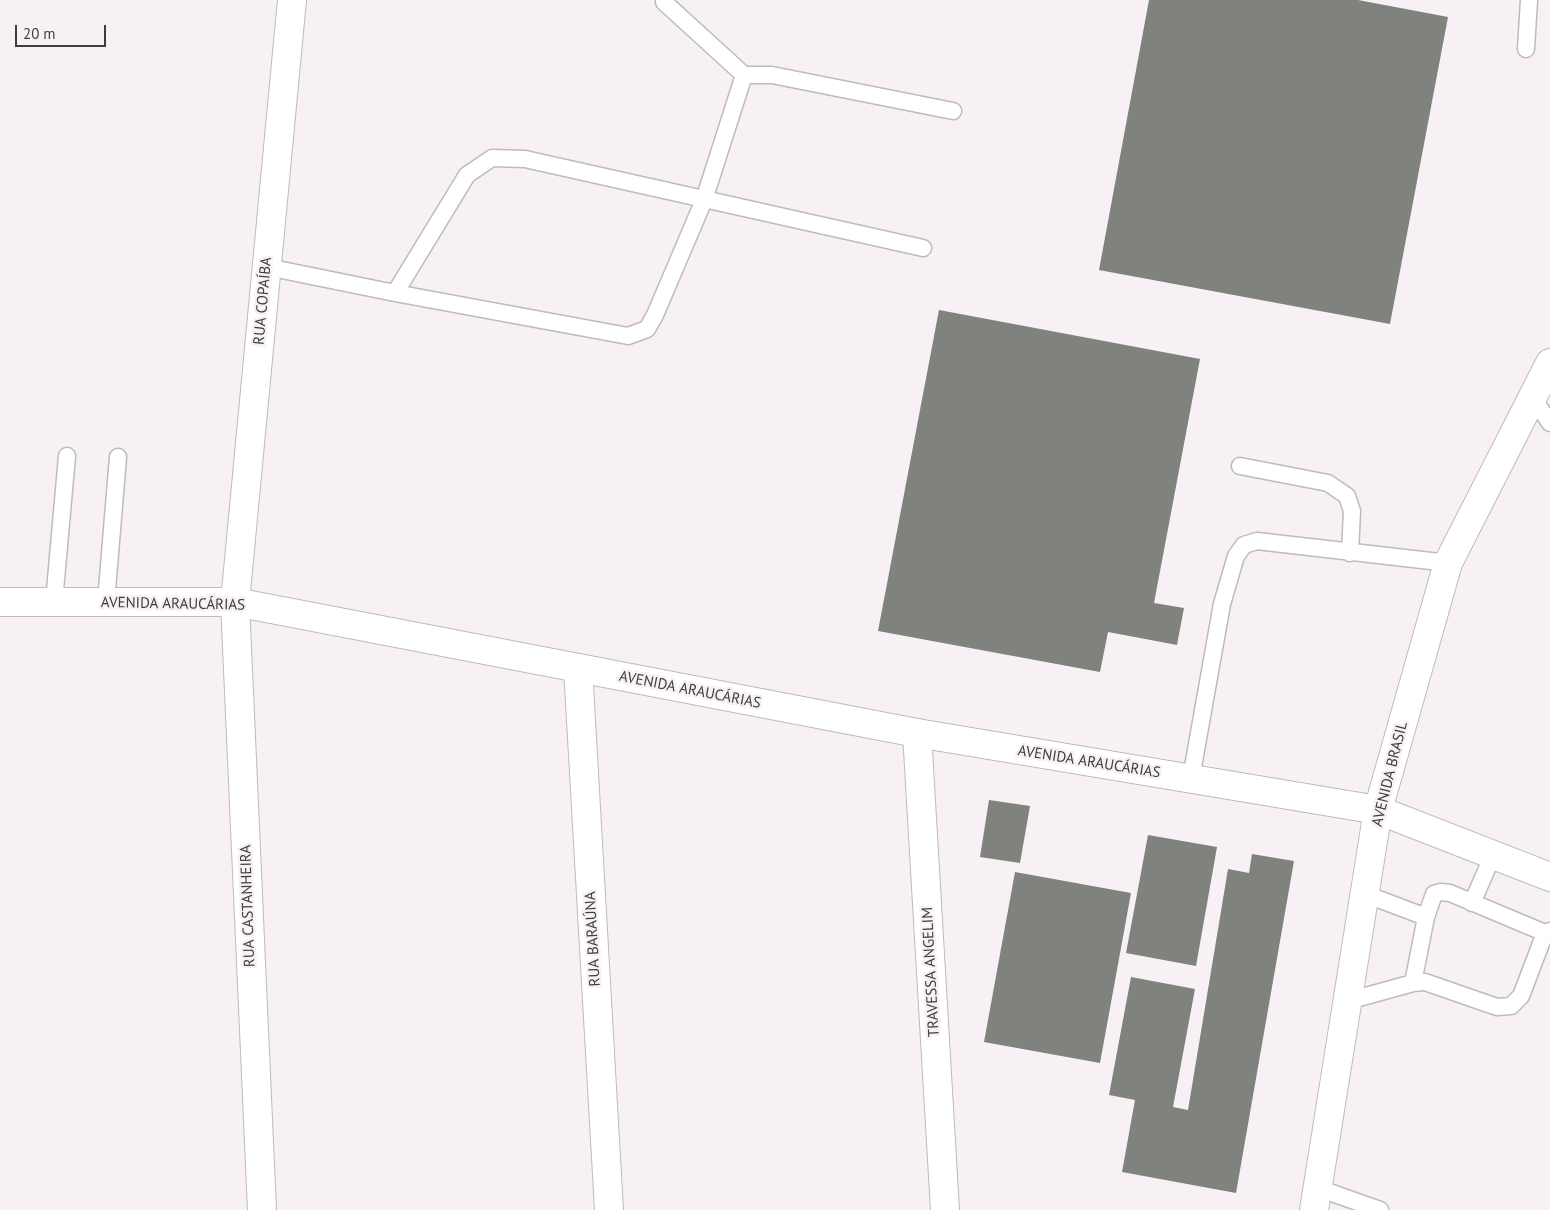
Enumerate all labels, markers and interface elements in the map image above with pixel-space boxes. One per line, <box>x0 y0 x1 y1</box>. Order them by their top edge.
scale bar <box>18 15 109 47</box>
text: 20 m <box>23 24 56 43</box>
street label: RUA COPAÍBA <box>250 256 276 346</box>
street label: AVENIDA ARAUCÁRIAS <box>101 594 245 614</box>
street label: AVENIDA ARAUCÁRIAS <box>618 667 762 713</box>
street label: AVENIDA BRASIL <box>1368 720 1412 828</box>
street label: AVENIDA ARAUCÁRIAS <box>1016 742 1162 782</box>
street label: RUA CASTANHEIRA <box>237 845 259 967</box>
street label: RUA BARAÚNA <box>582 891 604 987</box>
street label: TRAVESSA ANGELIM <box>919 906 943 1038</box>

